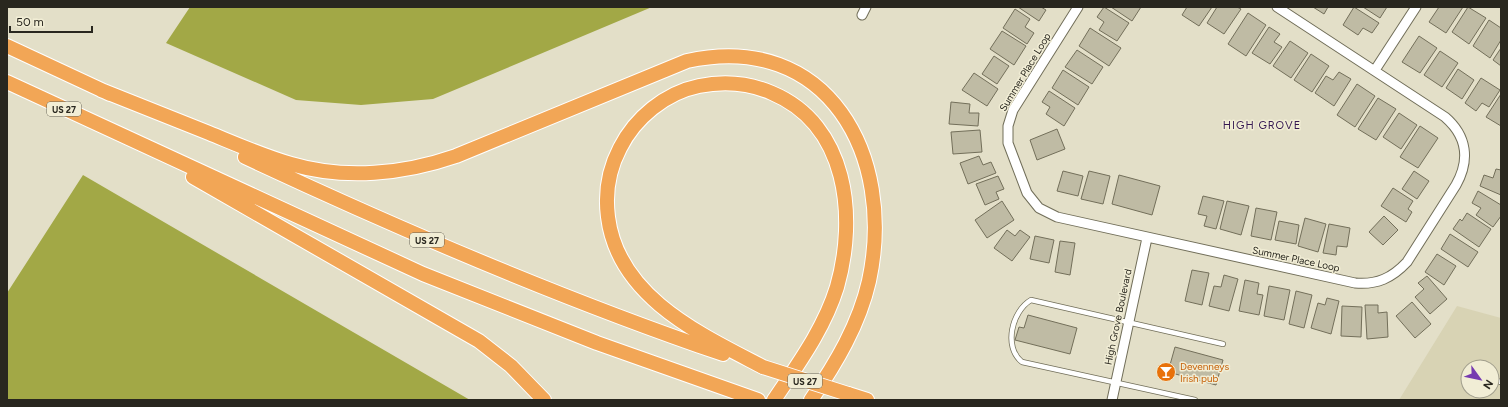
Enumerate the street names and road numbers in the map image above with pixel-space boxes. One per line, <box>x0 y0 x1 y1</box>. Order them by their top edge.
street label: Summer Place Loop <box>996 30 1054 114</box>
road number: US 27 <box>47 102 81 116</box>
road number: US 27 <box>410 233 444 247</box>
street label: Summer Place Loop <box>1251 243 1341 275</box>
street label: High Grove Boulevard <box>1101 268 1135 366</box>
road number: US 27 <box>788 374 822 388</box>

